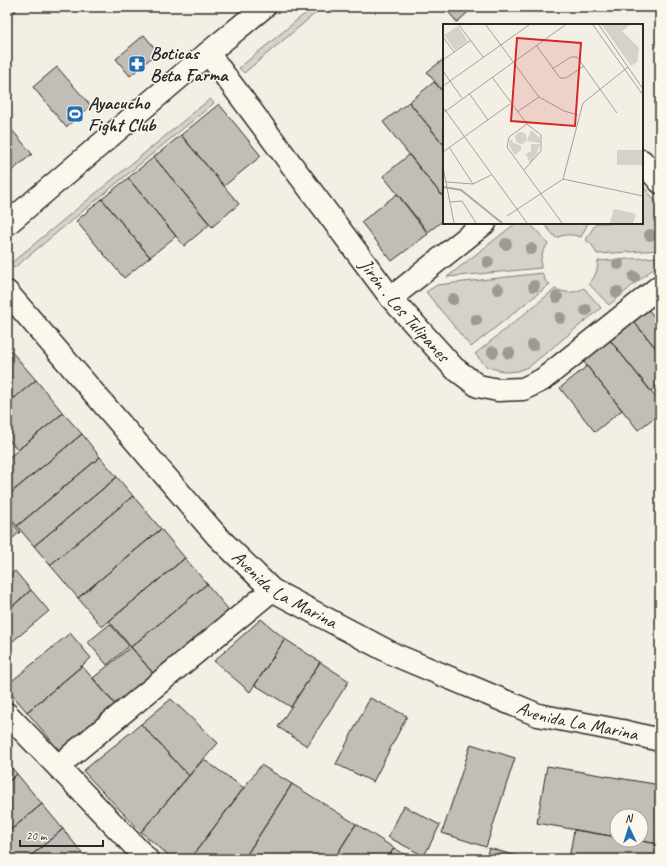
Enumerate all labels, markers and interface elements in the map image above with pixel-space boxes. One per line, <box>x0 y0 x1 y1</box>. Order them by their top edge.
inset map <box>443 24 643 224</box>
place label: Boticas Beta Farma <box>150 41 229 87</box>
pharmacy icon: Boticas Beta Farma <box>127 54 147 74</box>
place label: Ayacucho Fight Club <box>88 91 157 137</box>
sports icon: Ayacucho Fight Club <box>65 104 85 124</box>
street label: Jirón . Los Tulipanes <box>353 253 456 368</box>
street label: Avenida La Marina <box>227 545 343 635</box>
street label: Avenida La Marina <box>513 695 642 747</box>
north arrow <box>609 808 649 848</box>
text: N <box>624 811 634 825</box>
scale bar <box>20 822 103 848</box>
text: 20 m <box>26 828 48 844</box>

